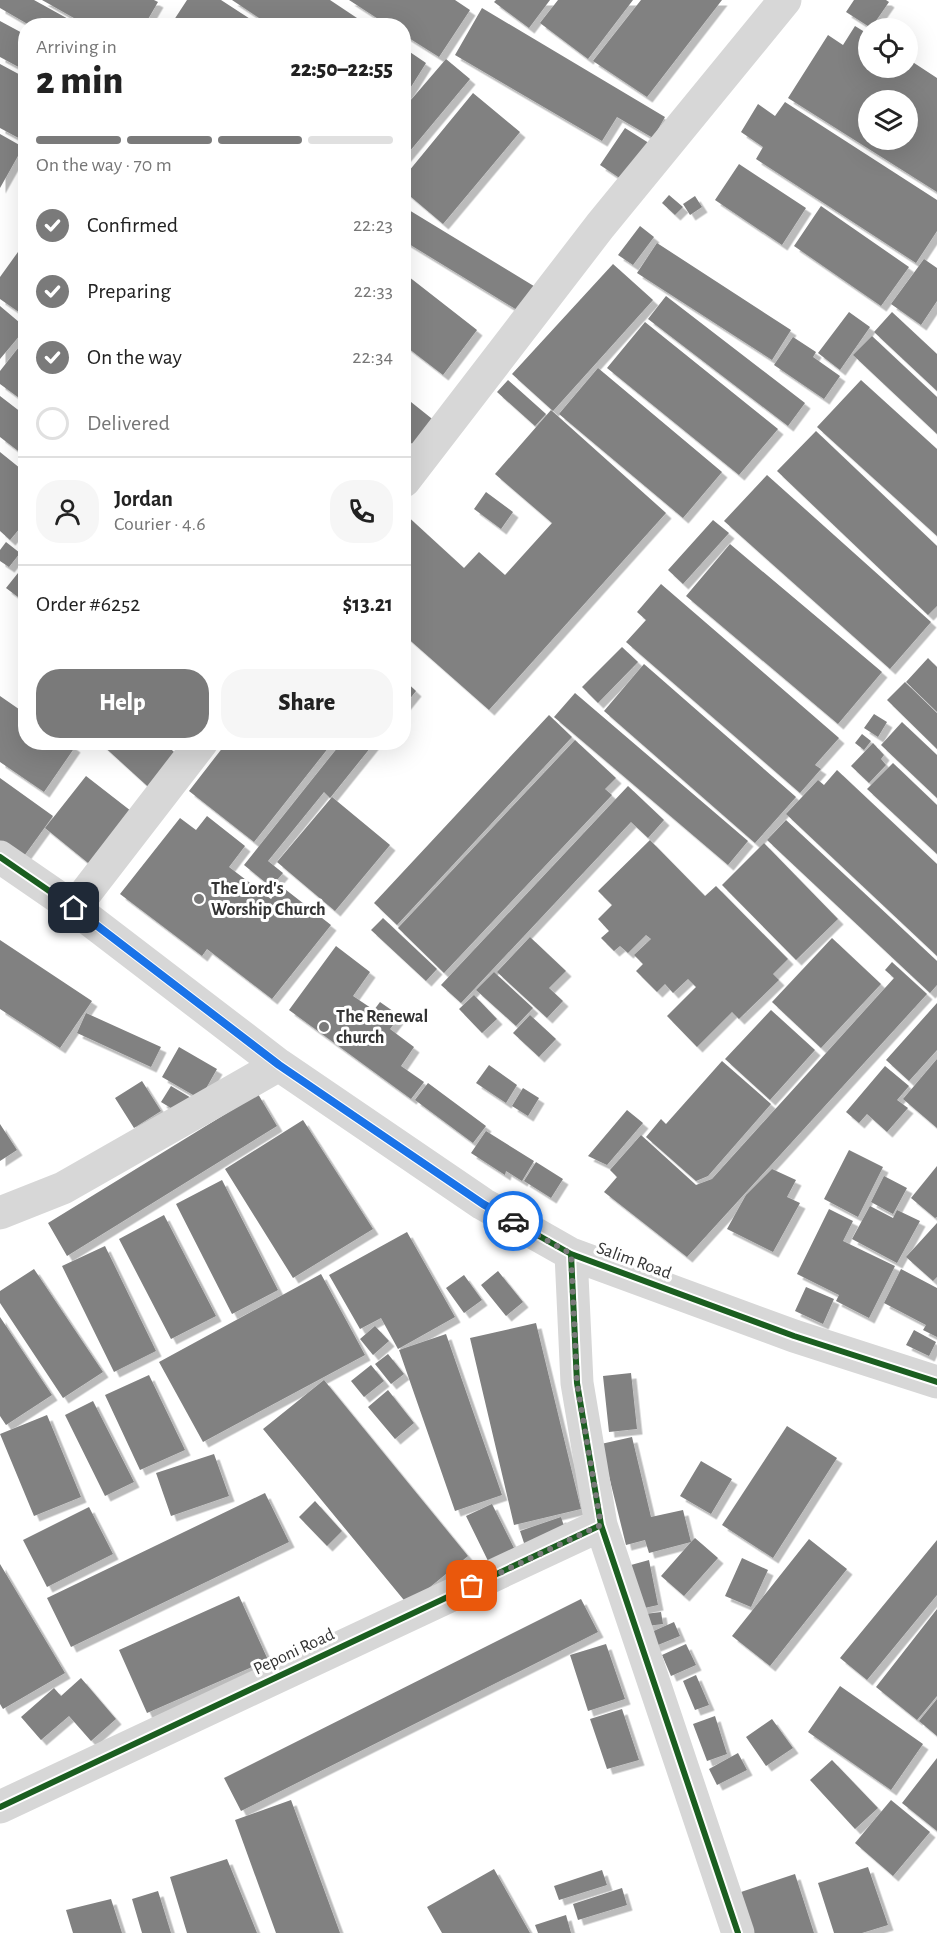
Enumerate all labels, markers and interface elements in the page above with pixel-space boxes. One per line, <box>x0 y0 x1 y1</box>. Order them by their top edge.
map controls <box>858 18 918 150</box>
button: locate <box>858 18 918 78</box>
text: Arriving in <box>36 37 117 57</box>
text: 22:50–22:55 <box>291 58 393 80</box>
text: 2 min <box>36 62 123 101</box>
button: layers <box>858 90 918 150</box>
text: On the way · 70 m <box>36 155 172 175</box>
icon: check <box>36 209 69 242</box>
text: Confirmed <box>87 214 178 236</box>
text: 22:23 <box>353 215 393 235</box>
icon: check <box>36 275 69 308</box>
text: Preparing <box>87 280 171 302</box>
text: 22:33 <box>354 281 393 301</box>
icon: check <box>36 341 69 374</box>
text: On the way <box>87 346 182 368</box>
text: 22:34 <box>352 347 393 367</box>
text: Delivered <box>87 412 170 434</box>
button: person <box>36 480 99 543</box>
button: phone <box>330 480 393 543</box>
text: Jordan <box>114 488 173 510</box>
text: Courier · 4.6 <box>114 514 206 534</box>
text: Order #6252 <box>36 593 140 615</box>
text: $13.21 <box>342 593 393 615</box>
button: Help <box>36 669 209 738</box>
button: Share <box>221 669 393 738</box>
place label: The Lord's Worship Church <box>211 880 326 919</box>
pin <box>48 882 99 933</box>
icon: home <box>57 891 90 924</box>
marker: The Lord's Worship Church <box>192 892 206 906</box>
place label: The Renewal church <box>336 1008 428 1047</box>
marker: The Renewal church <box>317 1020 331 1034</box>
courier <box>483 1191 543 1251</box>
icon: car <box>497 1205 530 1238</box>
street label: Salim Road <box>594 1239 674 1283</box>
pin <box>446 1560 497 1611</box>
icon: bag <box>455 1569 488 1602</box>
street label: Peponi Road <box>251 1625 337 1679</box>

